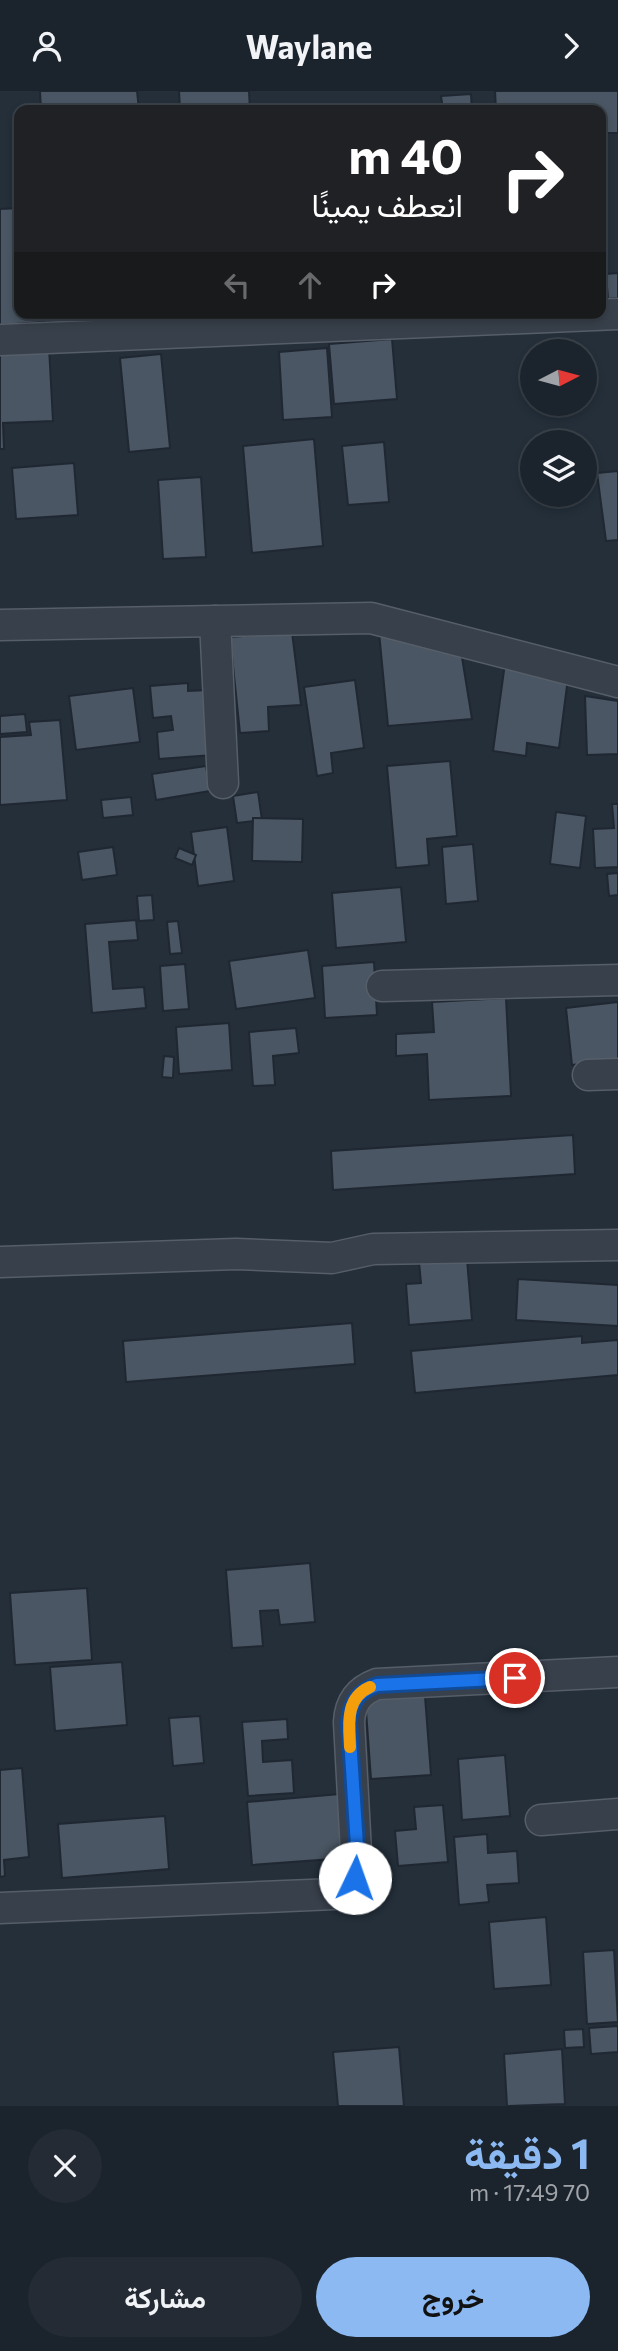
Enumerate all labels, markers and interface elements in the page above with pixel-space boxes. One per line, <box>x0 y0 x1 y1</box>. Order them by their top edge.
text: Waylane <box>246 26 372 66</box>
icon: person <box>28 27 66 65</box>
icon: forward <box>552 27 590 65</box>
text: 40 m <box>348 124 463 184</box>
icon: right <box>487 133 578 224</box>
text: انعطف يمينًا <box>312 184 463 224</box>
icon: left <box>218 266 256 304</box>
icon: ahead <box>291 266 329 304</box>
icon: right <box>364 266 402 304</box>
north arrow <box>520 339 597 417</box>
map controls <box>520 339 597 507</box>
button: layers <box>520 430 597 507</box>
pin <box>485 1648 545 1708</box>
icon: arrive <box>496 1659 534 1697</box>
position arrow <box>318 1841 392 1915</box>
text: 1 دقيقة <box>464 2126 590 2178</box>
button: close <box>28 2129 102 2203</box>
text: 70 m · 17:49 <box>469 2178 590 2206</box>
button: مشاركة <box>28 2257 302 2337</box>
button: خروج <box>316 2257 590 2337</box>

